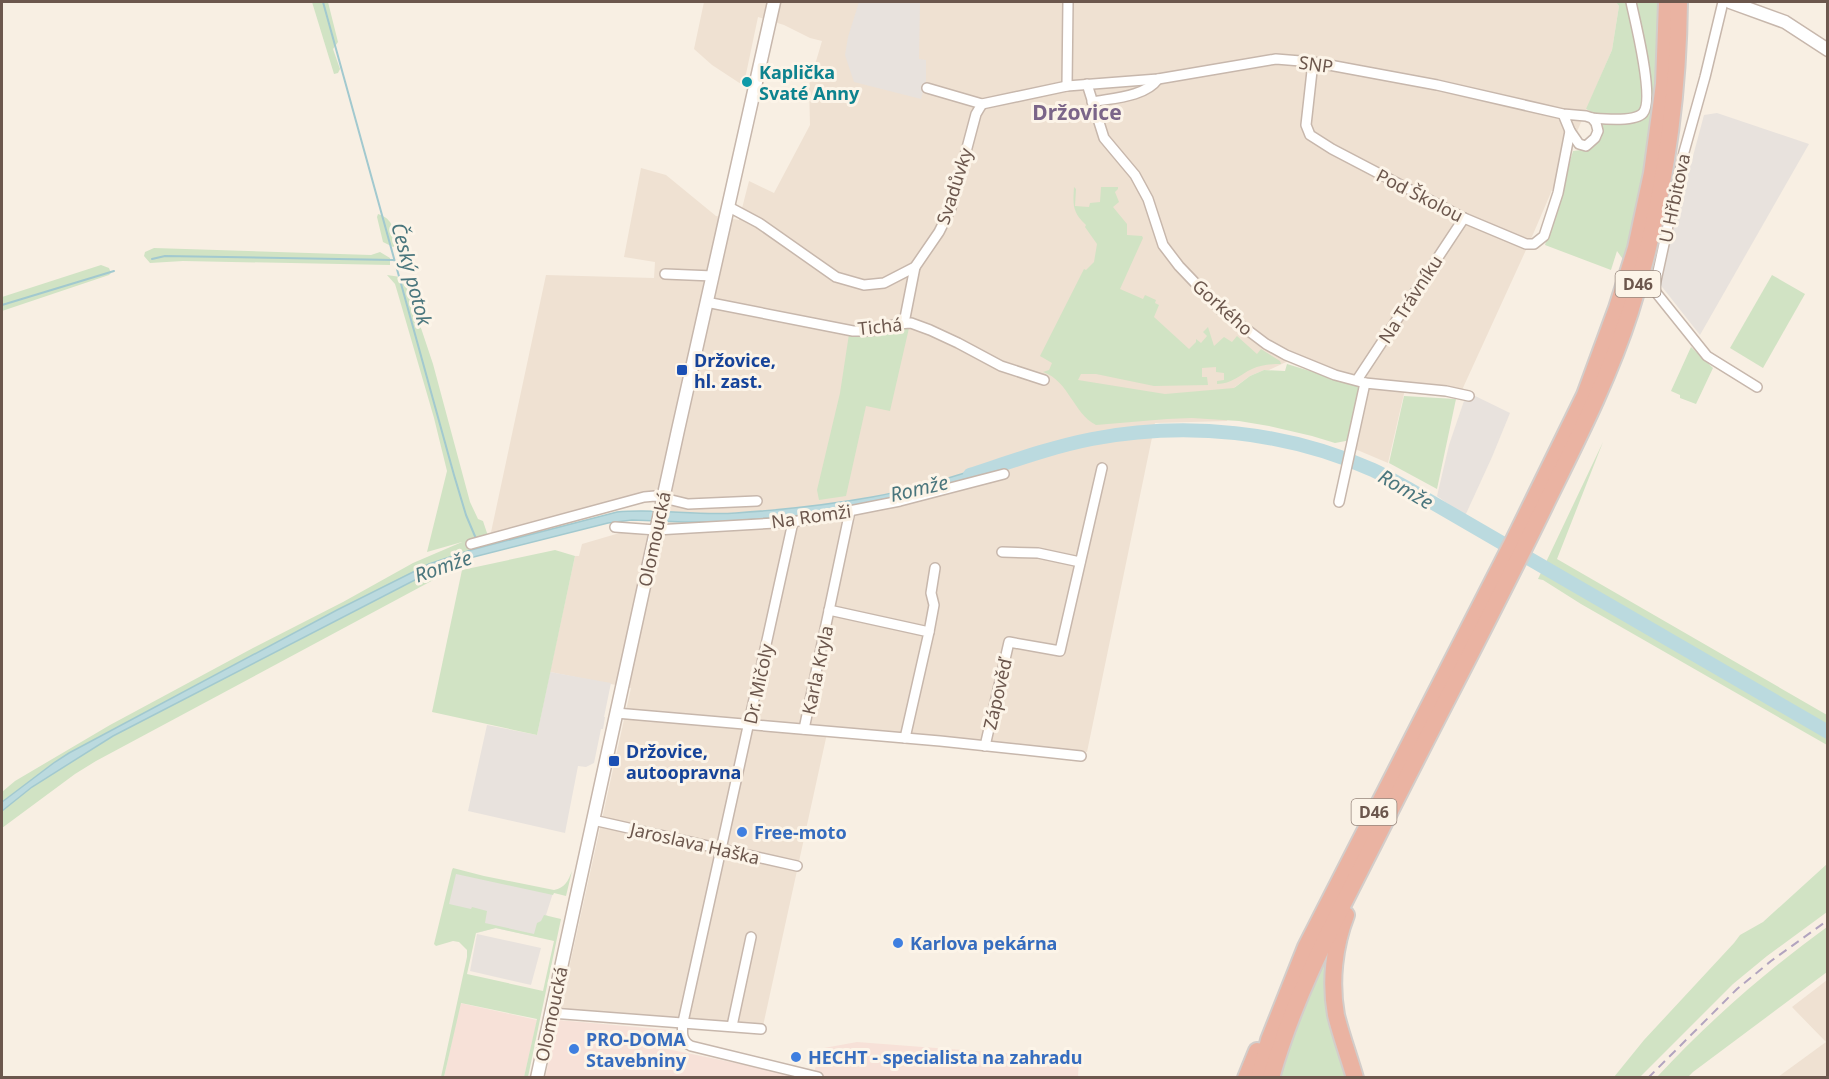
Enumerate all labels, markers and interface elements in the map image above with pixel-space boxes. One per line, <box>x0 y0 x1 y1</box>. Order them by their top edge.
street label: SNP <box>1297 50 1335 78</box>
place label: Kaplička Svaté Anny <box>759 60 860 105</box>
marker: Kaplička Svaté Anny <box>740 75 754 89</box>
district label: Držovice <box>1032 98 1122 126</box>
street label: Svadůvky <box>930 144 978 227</box>
street label: U Hřbitova <box>1653 151 1695 245</box>
street label: Pod Školou <box>1372 163 1468 227</box>
water label: Český potok <box>385 220 439 329</box>
street label: Na Trávníku <box>1373 250 1447 348</box>
road number: D46 <box>1616 271 1660 297</box>
street label: Gorkého <box>1188 274 1258 340</box>
street label: Tichá <box>857 312 903 340</box>
place label: Držovice, hl. zast. <box>694 348 776 393</box>
marker: Držovice, hl. zast. <box>675 363 689 377</box>
water label: Romže <box>1374 463 1438 515</box>
water label: Romže <box>887 468 951 508</box>
street label: Olomoucká <box>632 489 676 589</box>
street label: Na Romži <box>769 499 853 533</box>
water label: Romže <box>411 544 475 588</box>
street label: Karla Kryla <box>796 623 838 717</box>
street label: Dr. Mičoly <box>738 641 778 726</box>
street label: Zápověď <box>977 654 1017 732</box>
place label: Držovice, autoopravna <box>626 739 741 784</box>
marker: Držovice, autoopravna <box>607 754 621 768</box>
road number: D46 <box>1352 799 1396 825</box>
street label: Jaroslava Haška <box>626 816 762 870</box>
place label: Free-moto <box>754 820 847 844</box>
marker: Free-moto <box>735 825 749 839</box>
place label: Karlova pekárna <box>910 931 1057 955</box>
marker: Karlova pekárna <box>891 936 905 950</box>
street label: Olomoucká <box>529 964 573 1064</box>
place label: PRO-DOMA Stavebniny <box>586 1027 687 1072</box>
marker: PRO-DOMA Stavebniny <box>567 1042 581 1056</box>
place label: HECHT - specialista na zahradu <box>808 1045 1082 1069</box>
marker: HECHT - specialista na zahradu <box>789 1050 803 1064</box>

